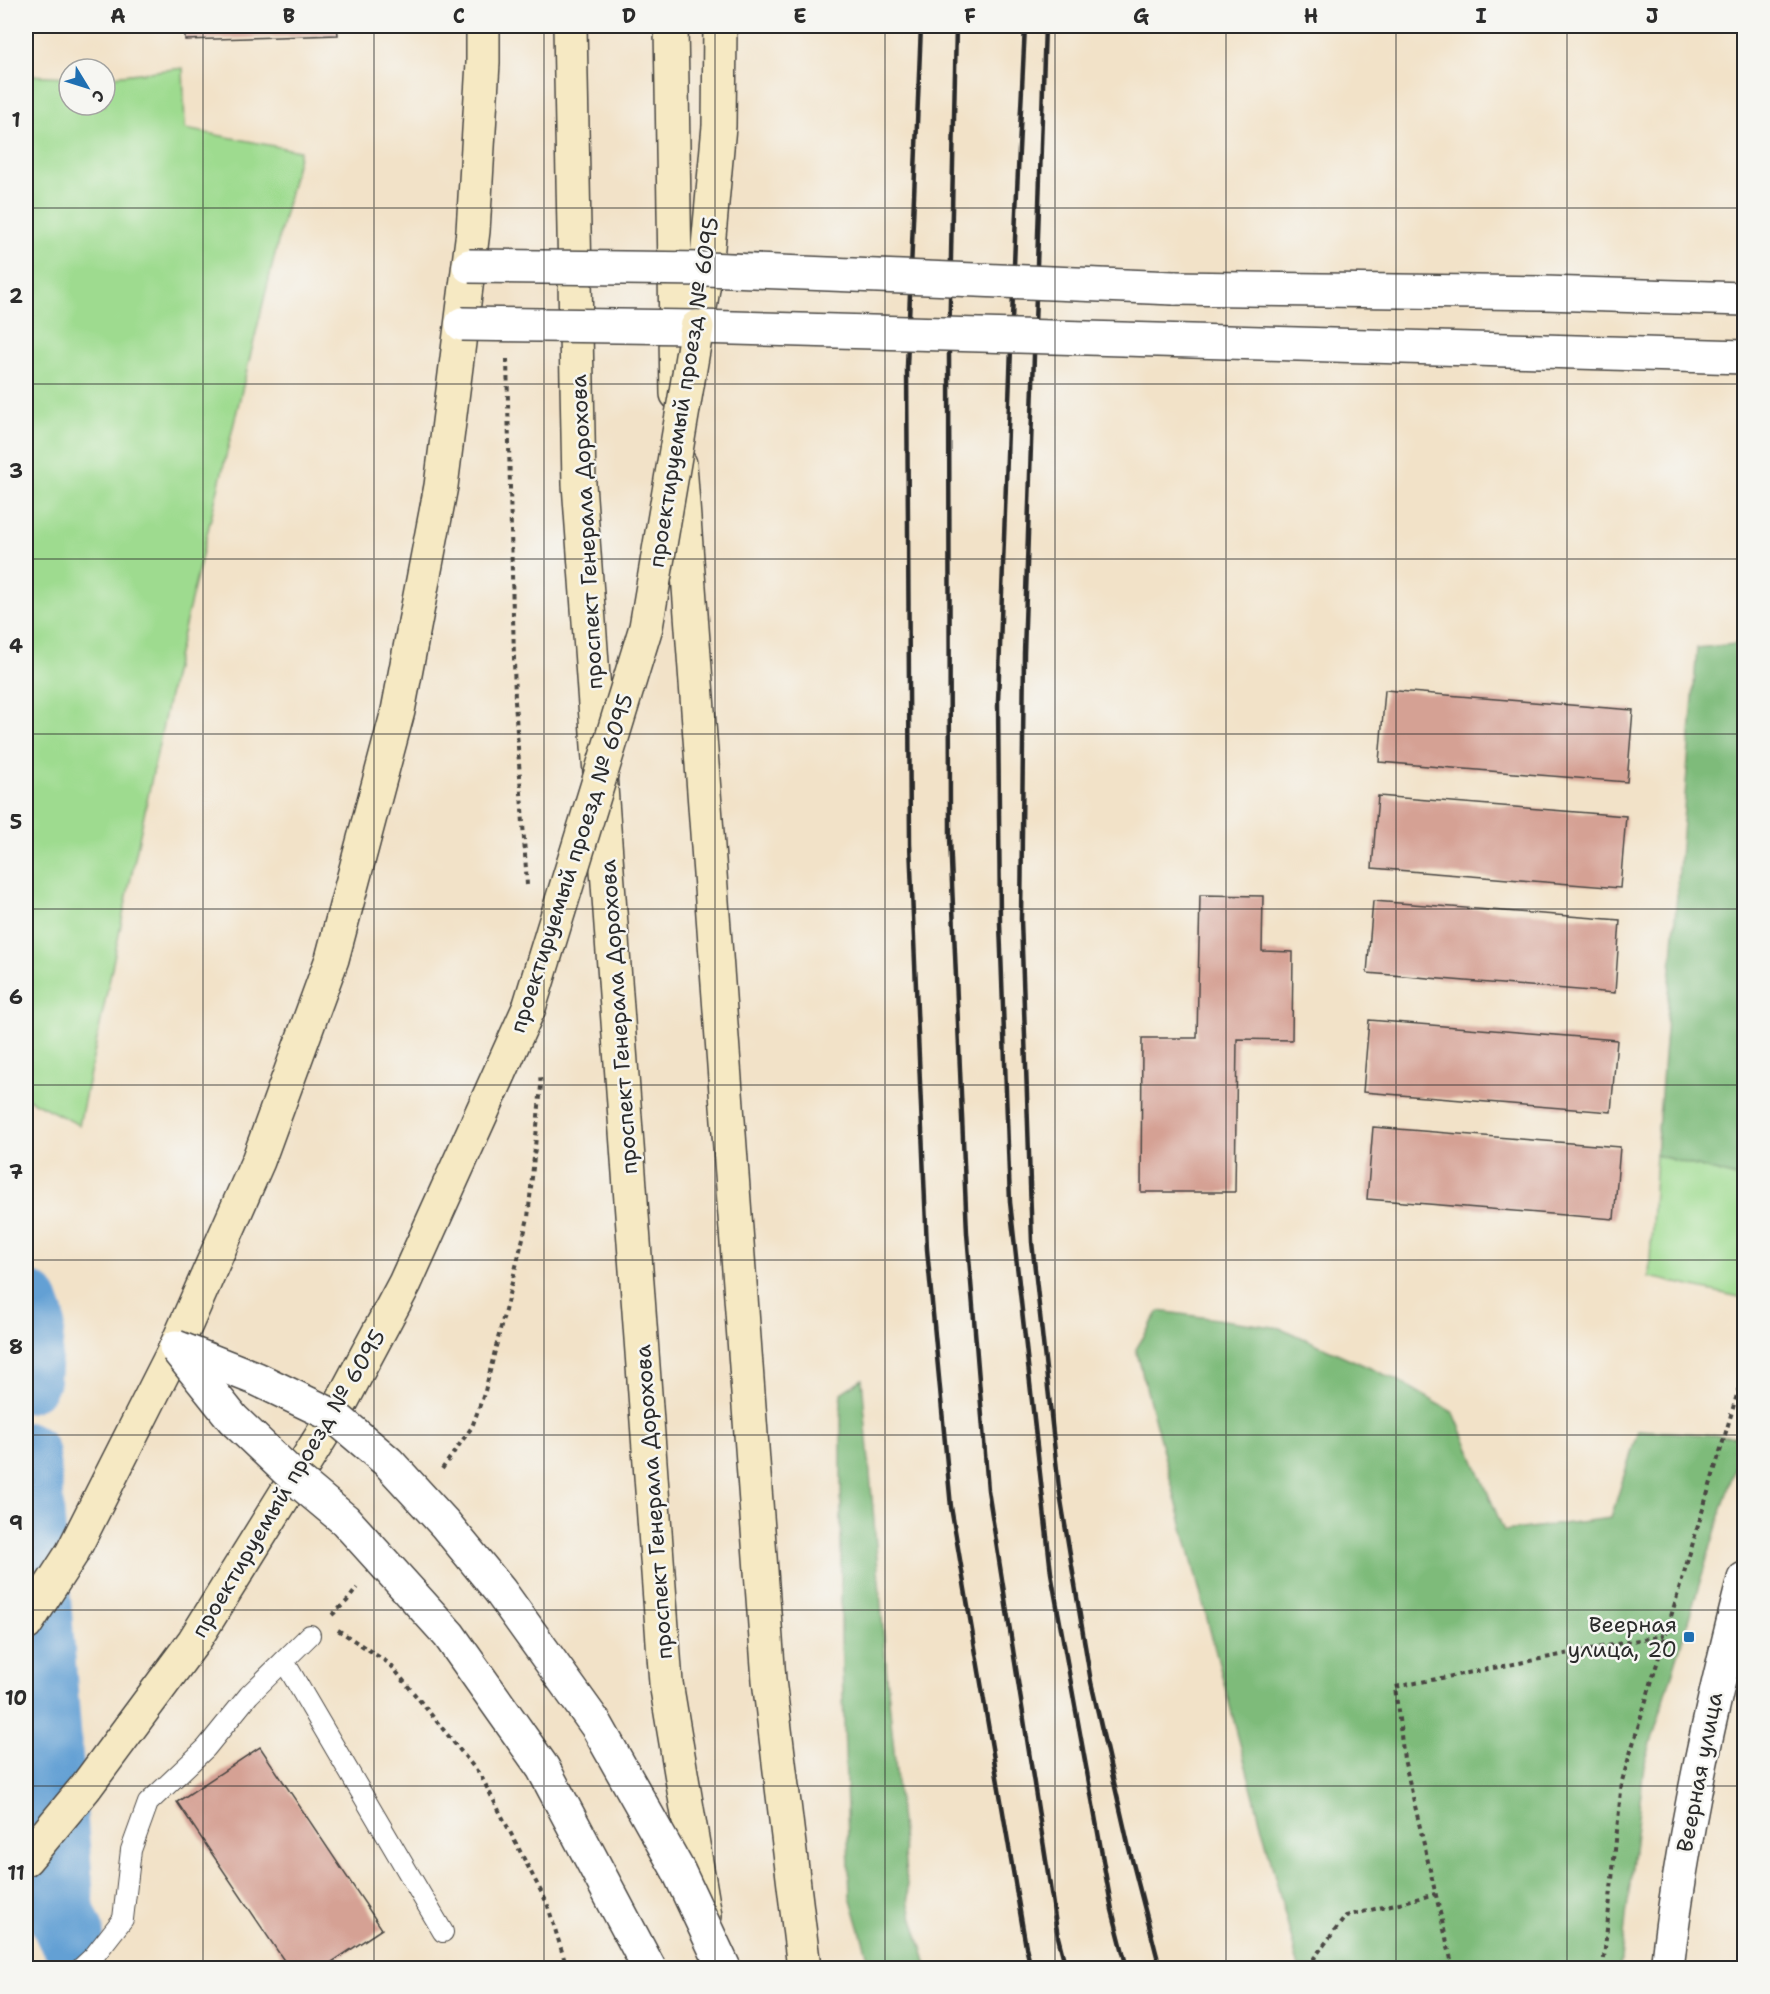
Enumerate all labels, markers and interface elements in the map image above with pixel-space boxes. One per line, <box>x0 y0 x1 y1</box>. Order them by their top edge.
text: A <box>110 3 126 29</box>
text: B <box>283 3 295 29</box>
text: C <box>453 3 465 29</box>
text: D <box>622 3 636 29</box>
text: E <box>793 3 807 29</box>
text: F <box>964 3 976 29</box>
text: G <box>1133 3 1149 29</box>
text: H <box>1304 3 1318 29</box>
text: I <box>1475 3 1487 29</box>
text: J <box>1646 3 1659 29</box>
north arrow <box>57 57 117 117</box>
text: С <box>87 86 110 106</box>
text: 1 <box>11 107 21 133</box>
street label: проектируемый проезд № 6095 <box>641 215 726 570</box>
text: 2 <box>9 283 23 309</box>
street label: проспект Генерала Дорохова <box>564 373 609 690</box>
text: 3 <box>9 458 23 484</box>
text: 4 <box>9 633 23 659</box>
street label: проектируемый проезд № 6095 <box>503 690 640 1036</box>
text: 5 <box>10 809 22 835</box>
street label: проспект Генерала Дорохова <box>593 858 644 1175</box>
text: 6 <box>9 984 23 1010</box>
text: 7 <box>9 1159 23 1185</box>
street label: проектируемый проезд № 6095 <box>185 1324 392 1643</box>
text: 8 <box>9 1334 23 1360</box>
street label: проспект Генерала Дорохова <box>628 1343 679 1660</box>
text: 9 <box>9 1510 23 1536</box>
place label: Веерная улица, 20 <box>1568 1610 1677 1664</box>
marker: Веерная улица, 20 <box>1682 1630 1696 1644</box>
text: 10 <box>5 1685 27 1711</box>
street label: Веерная улица <box>1670 1689 1729 1854</box>
text: 11 <box>7 1860 25 1886</box>

